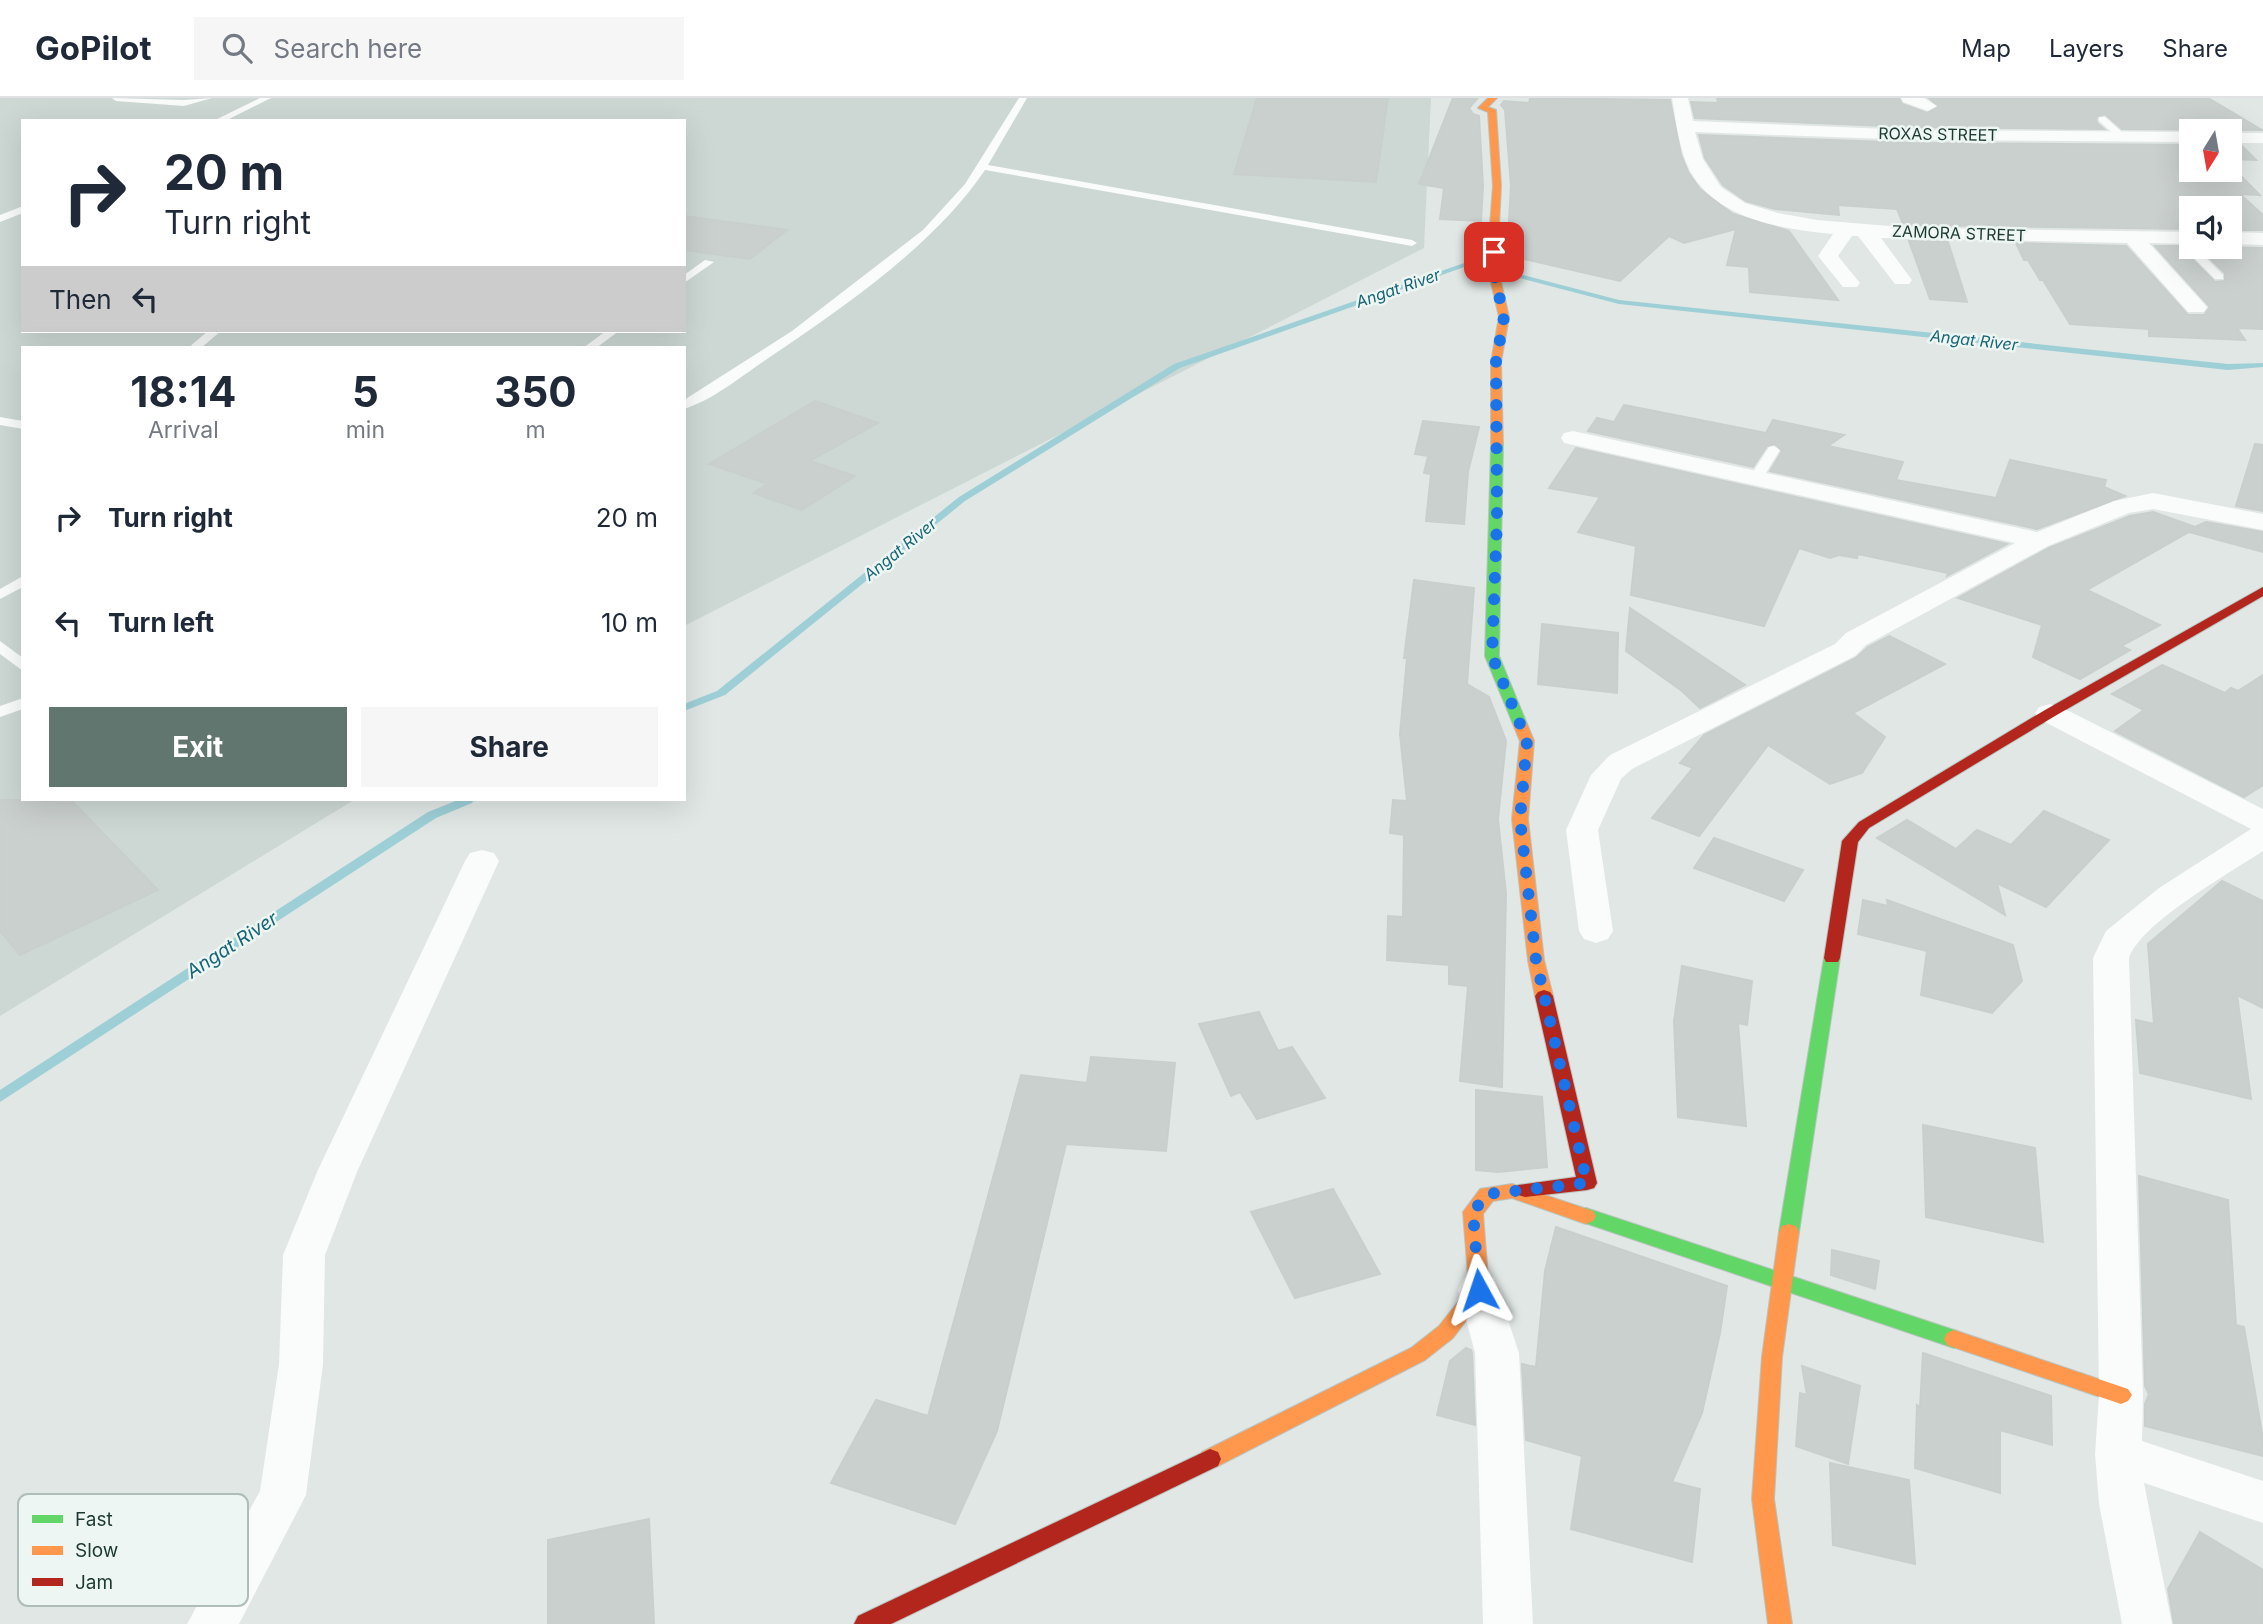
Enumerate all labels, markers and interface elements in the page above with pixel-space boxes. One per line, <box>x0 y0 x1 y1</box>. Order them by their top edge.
search box <box>194 17 684 80</box>
text: GoPilot <box>35 28 152 68</box>
icon: search <box>218 29 256 67</box>
text: Search here <box>274 33 422 64</box>
text: Map <box>1961 34 2011 63</box>
text: Layers <box>2049 34 2124 63</box>
text: Share <box>2162 34 2228 63</box>
north arrow <box>2179 119 2242 182</box>
map controls <box>2179 119 2242 259</box>
street label: ROXAS STREET <box>1878 123 1998 145</box>
text: 20 m <box>164 143 284 202</box>
icon: right <box>49 147 140 238</box>
button: sound <box>2179 196 2242 259</box>
text: Turn right <box>164 203 311 242</box>
street label: ZAMORA STREET <box>1892 221 2026 245</box>
pin <box>1464 222 1524 282</box>
icon: arrive <box>1475 233 1513 271</box>
water label: Angat River <box>1352 264 1444 312</box>
icon: left <box>126 280 164 318</box>
text: Then <box>49 284 112 315</box>
water label: Angat River <box>1928 325 2020 355</box>
text: 18:14 <box>130 366 236 417</box>
text: 5 <box>352 366 379 417</box>
text: 350 <box>494 366 577 417</box>
text: Arrival <box>148 416 219 444</box>
text: min <box>346 416 385 444</box>
text: m <box>525 416 546 444</box>
icon: right <box>49 499 87 537</box>
text: Turn right <box>108 502 233 533</box>
text: 20 m <box>596 502 658 533</box>
water label: Angat River <box>859 513 941 585</box>
icon: left <box>49 604 87 642</box>
text: Turn left <box>108 607 214 638</box>
text: 10 m <box>601 607 658 638</box>
button: Exit <box>49 707 347 787</box>
button: Share <box>361 707 658 787</box>
water label: Angat River <box>181 906 283 984</box>
position arrow <box>1442 1253 1516 1327</box>
legend <box>18 1494 248 1606</box>
text: Fast <box>75 1508 113 1531</box>
text: Slow <box>75 1539 118 1562</box>
text: Jam <box>75 1571 113 1594</box>

